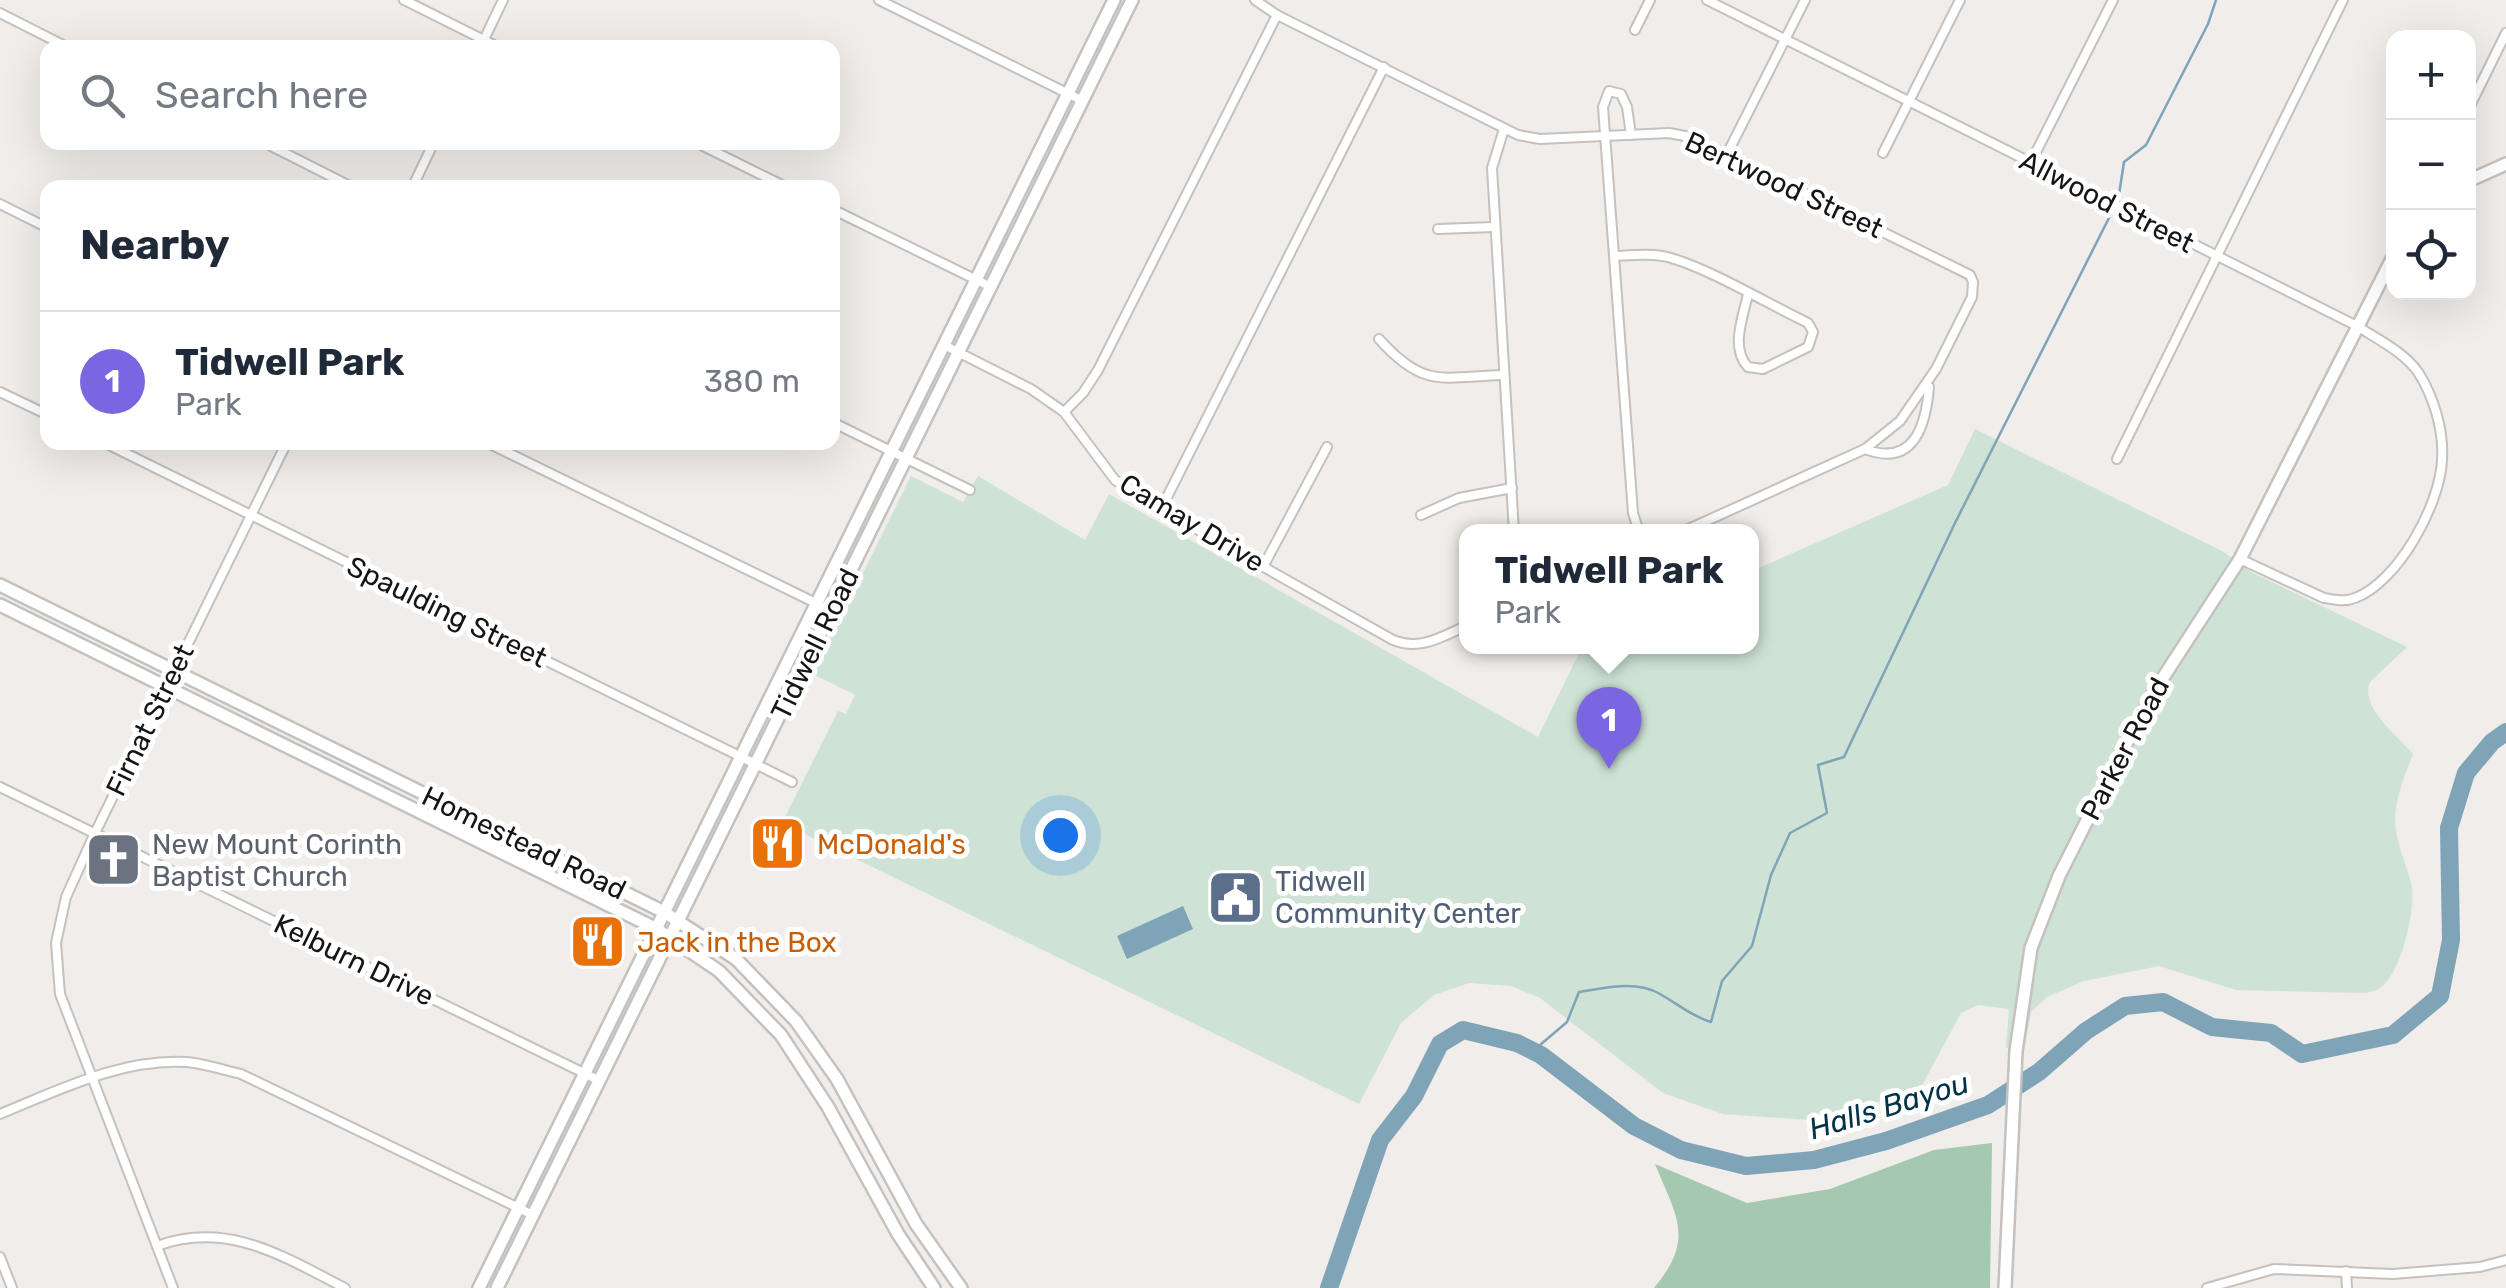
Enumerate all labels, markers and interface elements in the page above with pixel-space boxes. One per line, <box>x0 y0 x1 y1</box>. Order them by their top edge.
map controls <box>2386 30 2476 300</box>
button: + <box>2386 30 2476 120</box>
search box <box>40 40 840 150</box>
icon: search <box>75 68 130 123</box>
text: Search here <box>155 72 368 118</box>
button: − <box>2386 120 2476 210</box>
street label: Bertwood Street <box>1680 125 1888 245</box>
street label: Allwood Street <box>2014 144 2200 260</box>
button: locate <box>2386 210 2476 300</box>
text: Nearby <box>80 220 230 270</box>
text: Tidwell Park <box>175 339 404 385</box>
text: 1 <box>105 362 120 400</box>
text: 380 m <box>704 362 800 400</box>
text: Park <box>175 385 242 423</box>
street label: Camay Drive <box>1114 467 1270 579</box>
popup <box>1459 524 1759 654</box>
text: Tidwell Park <box>1494 547 1724 593</box>
street label: Spaulding Street <box>342 549 552 675</box>
street label: Tidwell Road <box>764 563 866 725</box>
text: Park <box>1494 593 1561 631</box>
street label: Firnat Street <box>99 639 201 801</box>
street label: Parker Road <box>2074 672 2176 826</box>
pin: 1 <box>1576 686 1642 769</box>
street label: Homestead Road <box>417 779 631 907</box>
your location <box>1035 810 1086 861</box>
restaurant icon: McDonald's <box>748 814 808 874</box>
place label: New Mount Corinth Baptist Church <box>152 828 402 893</box>
place label: McDonald's <box>817 828 966 861</box>
church icon: New Mount Corinth Baptist Church <box>83 830 143 890</box>
place label: Tidwell Community Center <box>1275 865 1521 930</box>
public building icon: Tidwell Community Center <box>1206 867 1266 927</box>
street label: Kelburn Drive <box>269 907 439 1013</box>
restaurant icon: Jack in the Box <box>568 912 628 972</box>
place label: Jack in the Box <box>637 926 837 959</box>
water label: Halls Bayou <box>1805 1065 1973 1147</box>

